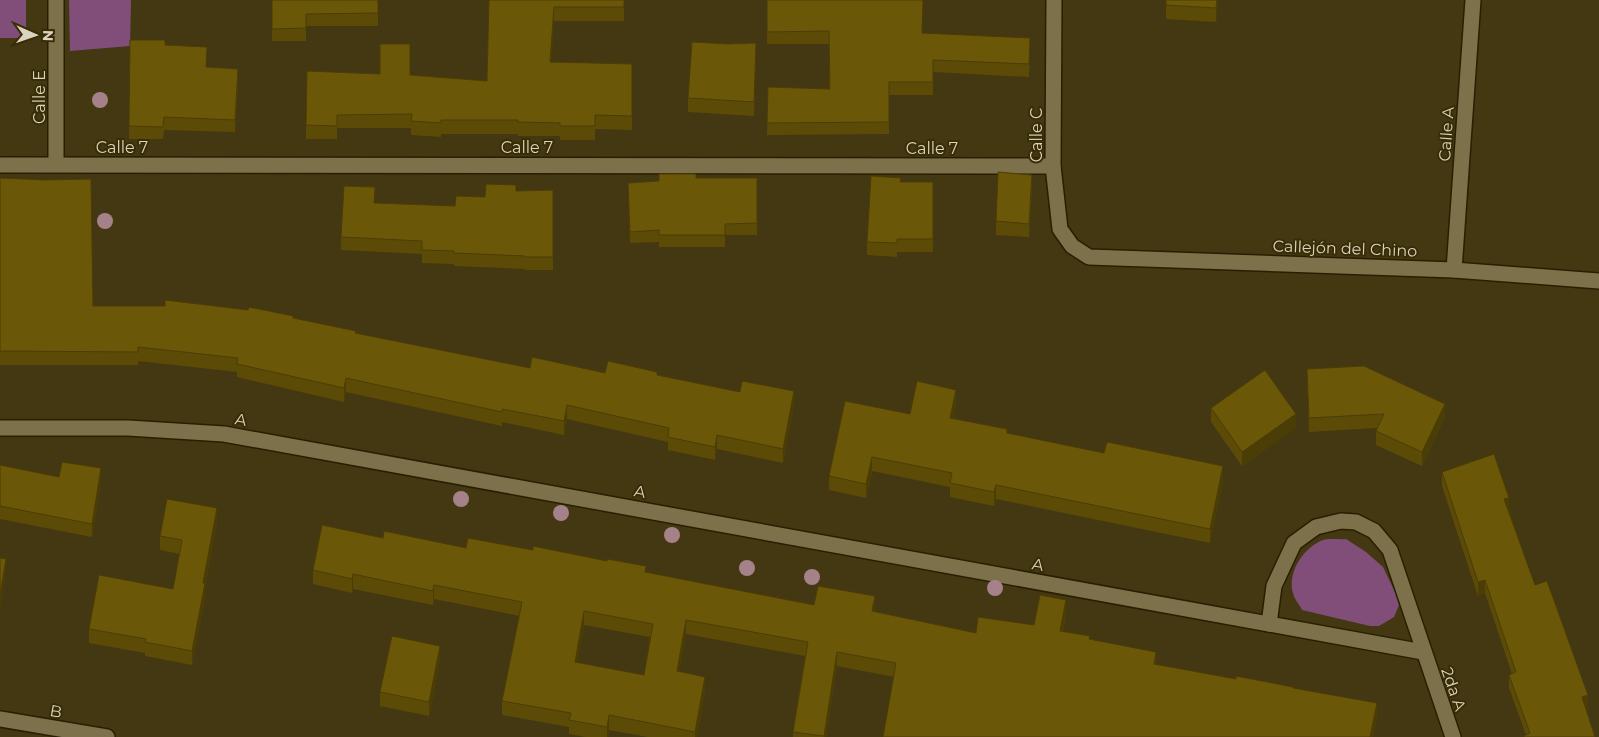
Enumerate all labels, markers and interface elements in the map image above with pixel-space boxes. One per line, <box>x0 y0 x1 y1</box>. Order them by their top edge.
north arrow <box>10 10 60 60</box>
text: N <box>39 29 57 41</box>
street label: Calle E <box>30 70 49 124</box>
street label: Calle A <box>1435 106 1458 162</box>
street label: Calle C <box>1027 108 1046 162</box>
street label: Calle 7 <box>96 138 148 157</box>
street label: Calle 7 <box>501 138 553 157</box>
street label: Calle 7 <box>906 139 958 158</box>
street label: Callejón del Chino <box>1272 236 1418 261</box>
street label: A <box>234 409 249 430</box>
street label: A <box>633 481 648 502</box>
street label: A <box>1031 554 1046 575</box>
street label: 2da A <box>1437 665 1470 714</box>
street label: B <box>48 701 64 722</box>

